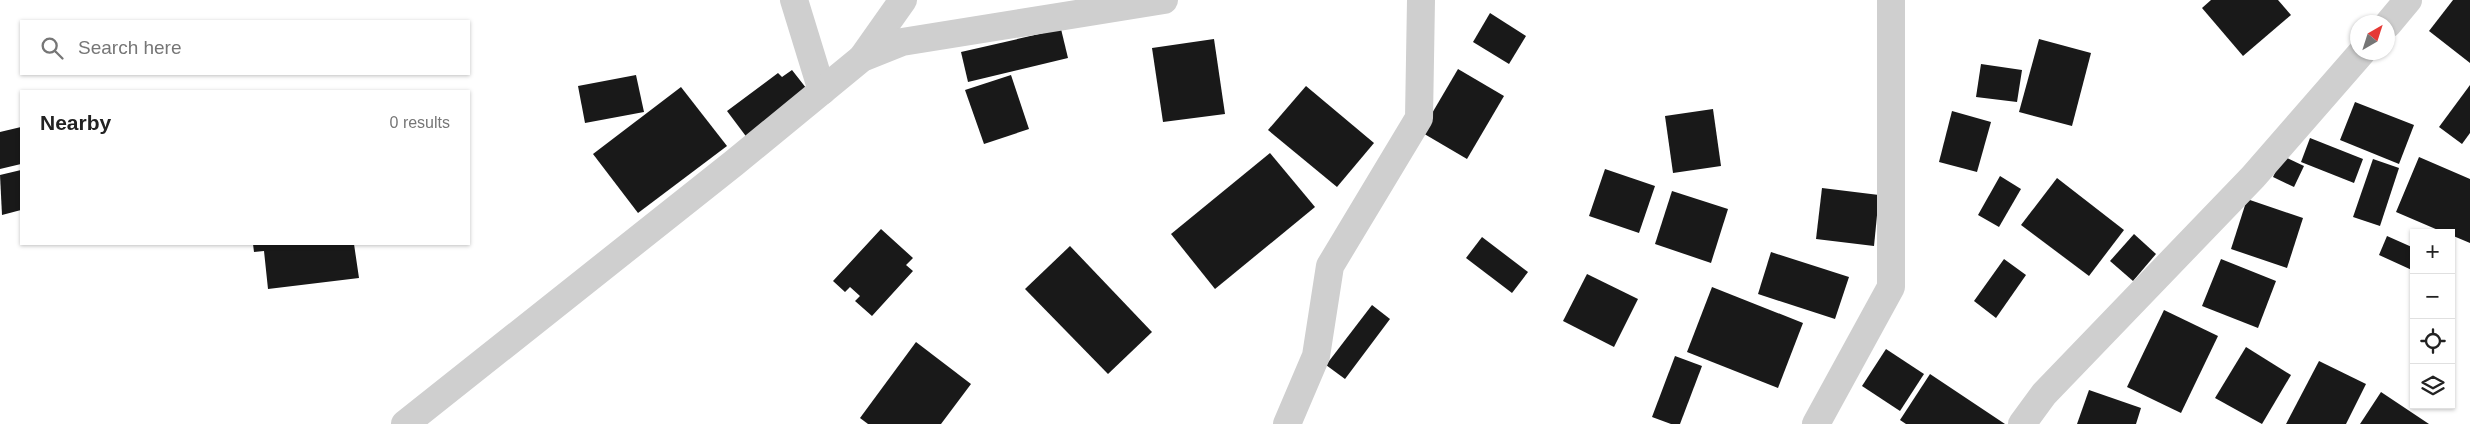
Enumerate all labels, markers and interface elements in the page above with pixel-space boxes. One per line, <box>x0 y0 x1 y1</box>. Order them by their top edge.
north arrow <box>2350 15 2395 60</box>
search box <box>20 20 470 75</box>
icon: search <box>38 34 66 62</box>
text: Search here <box>78 37 182 58</box>
text: Nearby <box>40 111 111 134</box>
text: 0 results <box>390 114 450 131</box>
map controls <box>2410 229 2455 409</box>
button: + <box>2410 229 2455 274</box>
button: − <box>2410 274 2455 319</box>
button: locate <box>2410 319 2455 364</box>
button: layers <box>2410 364 2455 409</box>

